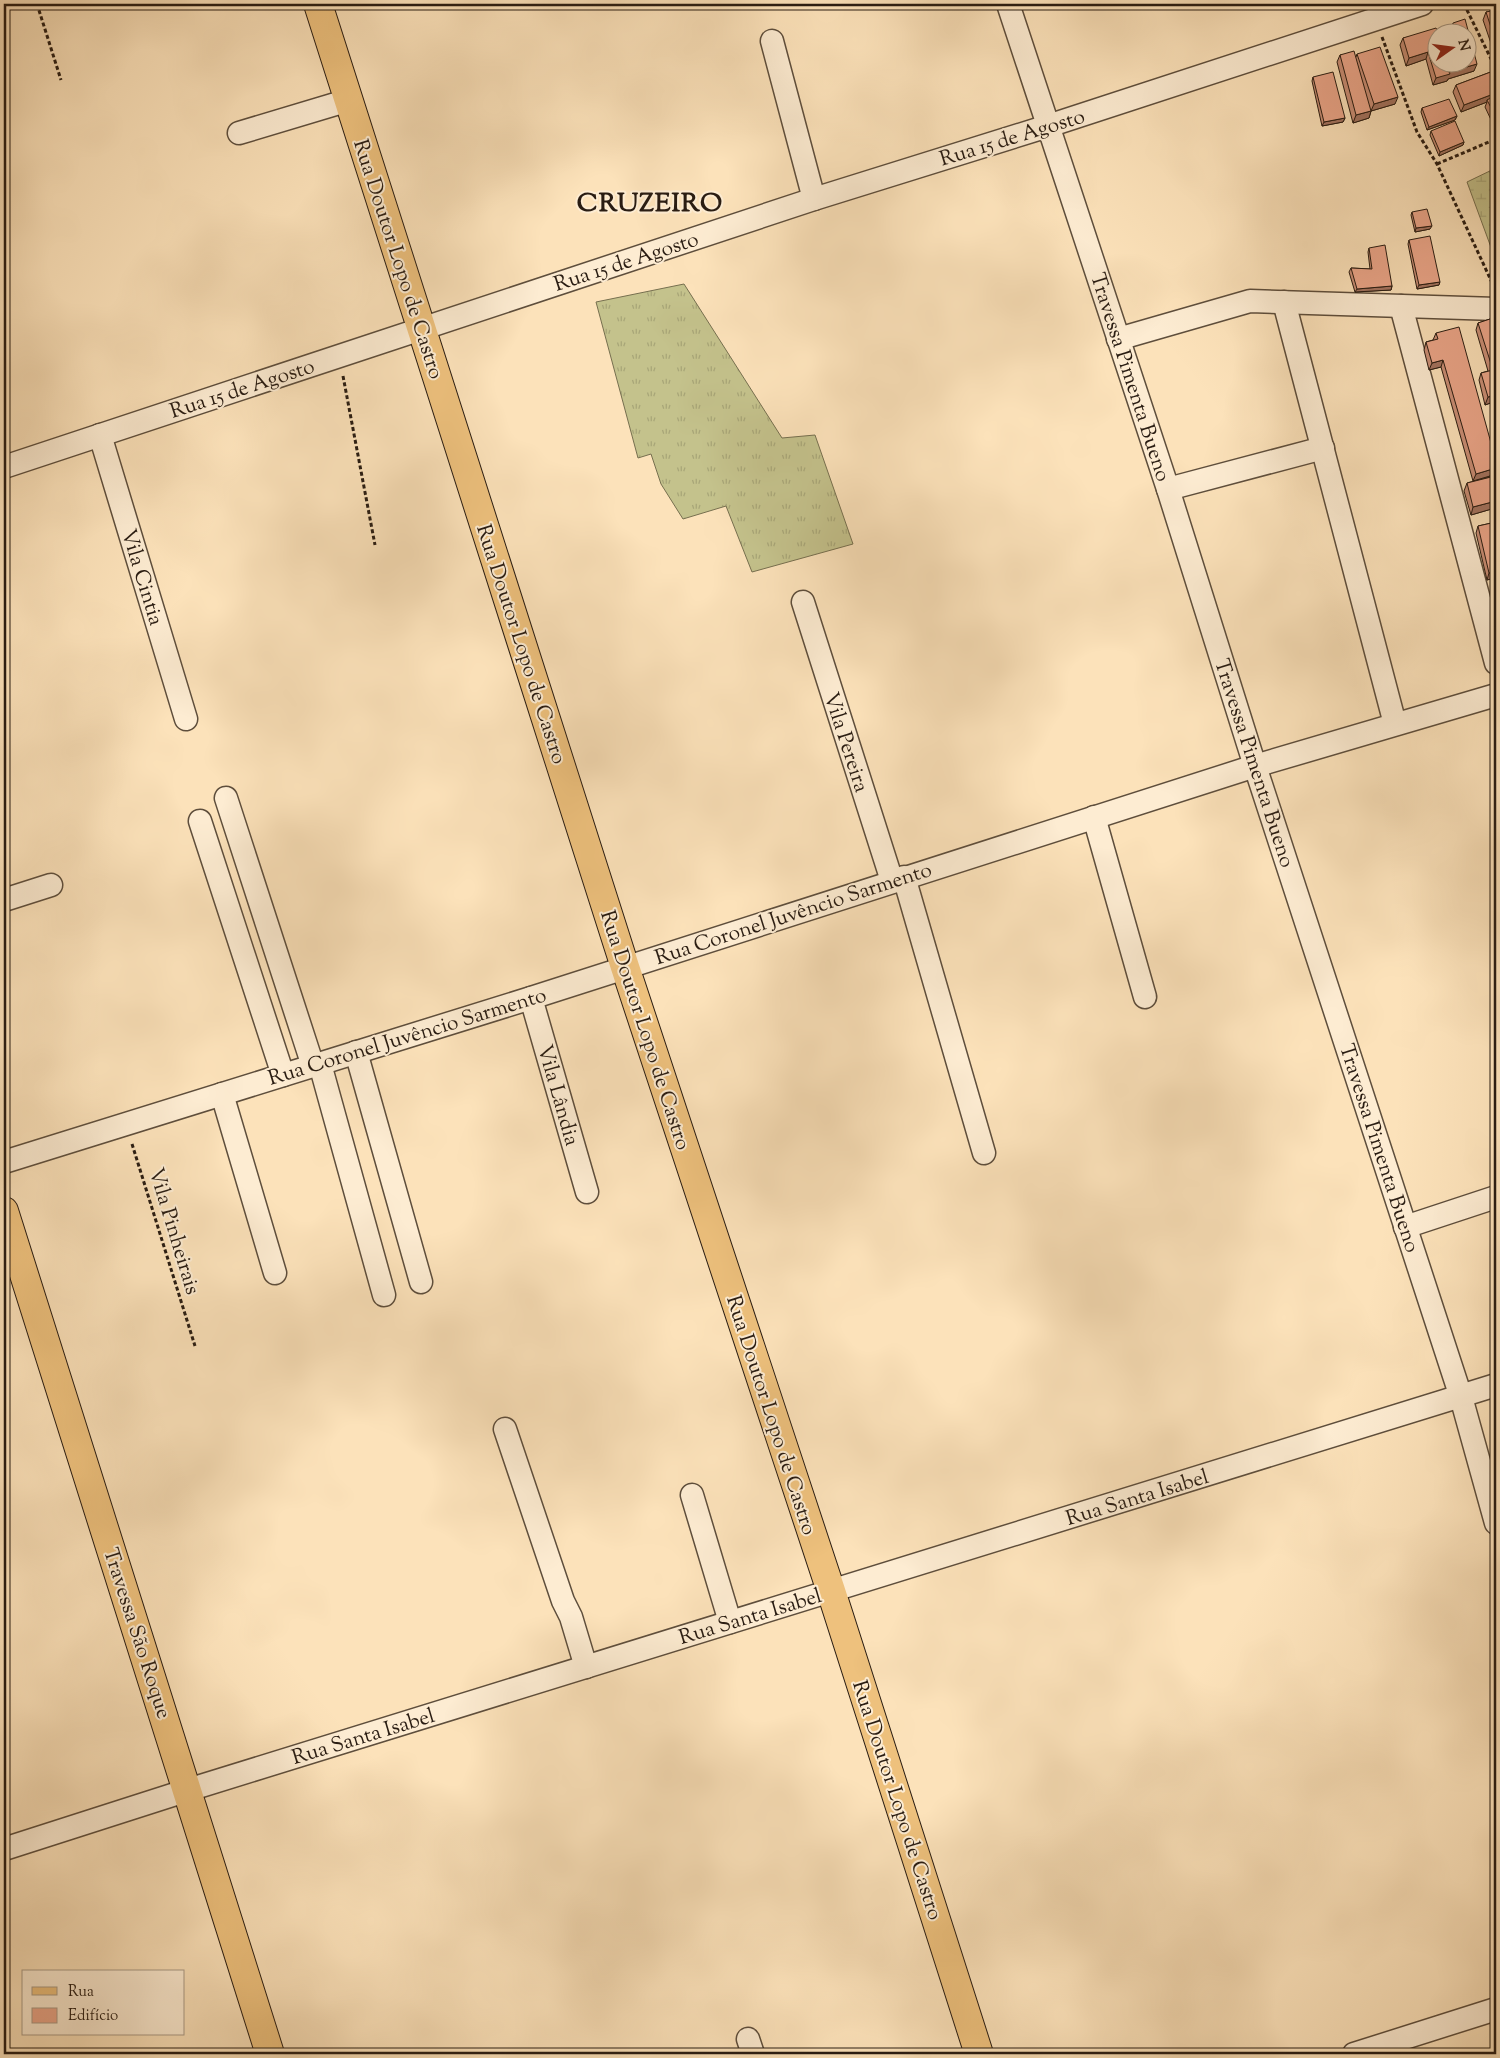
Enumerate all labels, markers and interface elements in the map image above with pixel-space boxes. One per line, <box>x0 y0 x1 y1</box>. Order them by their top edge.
north arrow <box>1428 22 1478 72</box>
text: N <box>1452 37 1474 53</box>
street label: Rua 15 de Agosto <box>936 103 1089 175</box>
street label: Rua Doutor Lopo de Castro <box>344 136 450 383</box>
district label: CRUZEIRO <box>577 186 723 223</box>
street label: Rua 15 de Agosto <box>550 225 703 300</box>
street label: Travessa Pimenta Bueno <box>1081 269 1177 486</box>
street label: Rua 15 de Agosto <box>166 352 319 427</box>
street label: Rua Doutor Lopo de Castro <box>467 521 573 768</box>
street label: Vila Cintia <box>112 526 170 630</box>
street label: Travessa Pimenta Bueno <box>1205 655 1301 872</box>
street label: Vila Pereira <box>815 689 875 797</box>
street label: Rua Coronel Juvêncio Sarmento <box>651 856 936 974</box>
street label: Rua Doutor Lopo de Castro <box>591 907 697 1154</box>
street label: Rua Coronel Juvêncio Sarmento <box>265 981 550 1095</box>
street label: Travessa Pimenta Bueno <box>1330 1040 1426 1257</box>
street label: Vila Lândia <box>528 1042 586 1150</box>
street label: Vila Pinheirais <box>140 1164 207 1299</box>
street label: Rua Doutor Lopo de Castro <box>717 1292 823 1539</box>
street label: Rua Santa Isabel <box>1062 1463 1213 1535</box>
street label: Travessa São Roque <box>94 1544 178 1723</box>
street label: Rua Santa Isabel <box>675 1582 826 1654</box>
street label: Rua Doutor Lopo de Castro <box>843 1677 949 1924</box>
street label: Rua Santa Isabel <box>288 1702 439 1774</box>
legend <box>22 1970 185 2036</box>
text: Rua <box>68 1982 94 2003</box>
text: Edifício <box>68 2006 118 2027</box>

